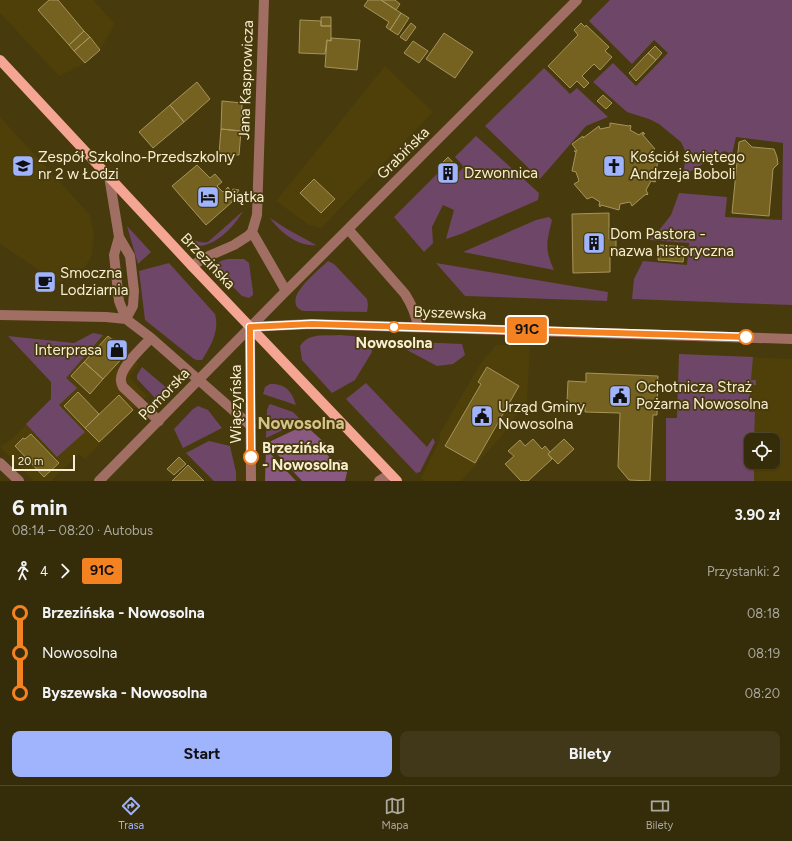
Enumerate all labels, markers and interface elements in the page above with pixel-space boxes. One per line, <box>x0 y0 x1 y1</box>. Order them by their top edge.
street label: Jana Kasprowicza <box>235 20 257 140</box>
street label: Grabińska <box>373 123 433 183</box>
place label: Zespół Szkolno-Przedszkolny nr 2 w Łodzi <box>38 148 235 183</box>
place label: Kościół świętego Andrzeja Boboli <box>630 148 745 183</box>
school or university icon: Zespół Szkolno-Przedszkolny nr 2 w Łodzi <box>10 153 36 179</box>
church icon: Kościół świętego Andrzeja Boboli <box>601 153 627 179</box>
building icon: Dzwonnica <box>435 160 461 186</box>
place label: Dzwonnica <box>464 164 538 182</box>
hotel icon: Piątka <box>195 184 221 210</box>
place label: Piątka <box>224 188 264 206</box>
place label: Dom Pastora - nazwa historyczna <box>610 225 734 260</box>
street label: Brzezińska <box>177 229 239 293</box>
building icon: Dom Pastora - nazwa historyczna <box>581 230 607 256</box>
place label: Smoczna Lodziarnia <box>60 264 128 299</box>
cafe icon: Smoczna Lodziarnia <box>32 269 58 295</box>
street label: Byszewska <box>413 303 487 323</box>
line badge: 91C <box>504 317 550 343</box>
marker: Nowosolna <box>388 321 400 333</box>
text: 91C <box>515 321 539 338</box>
unlabelled marker <box>738 329 754 345</box>
place label: Nowosolna <box>356 334 432 352</box>
shop icon: Interprasa <box>104 337 130 363</box>
place label: Interprasa <box>34 341 102 359</box>
street label: Pomorska <box>135 364 193 424</box>
street label: Wiączyńska <box>227 364 245 444</box>
place label: Ochotnicza Straż Pożarna Nowosolna <box>636 378 768 413</box>
public building icon: Ochotnicza Straż Pożarna Nowosolna <box>607 383 633 409</box>
place label: Urząd Gminy Nowosolna <box>498 398 585 433</box>
public building icon: Urząd Gminy Nowosolna <box>469 403 495 429</box>
district label: Nowosolna <box>257 413 345 433</box>
map controls <box>744 433 780 469</box>
button: locate <box>744 433 780 469</box>
place label: Brzezińska - Nowosolna <box>262 439 349 474</box>
marker: Brzezińska - Nowosolna <box>243 449 259 465</box>
scale bar <box>12 453 75 472</box>
text: 20 m <box>18 455 43 468</box>
text: 6 min <box>12 494 67 521</box>
text: 3.90 zł <box>735 506 780 524</box>
text: 08:14 – 08:20 · Autobus <box>12 523 153 538</box>
icon: walk <box>12 560 34 582</box>
icon: forward <box>54 560 76 582</box>
text: 91C <box>90 562 114 579</box>
text: 4 <box>40 564 48 579</box>
text: Przystanki: 2 <box>707 564 780 579</box>
text: Brzezińska - Nowosolna <box>42 604 205 622</box>
text: 08:18 <box>747 606 780 621</box>
text: Nowosolna <box>42 644 117 662</box>
text: 08:19 <box>748 646 780 661</box>
text: Byszewska - Nowosolna <box>42 684 207 702</box>
text: 08:20 <box>745 686 780 701</box>
button: Start <box>12 731 392 777</box>
button: Bilety <box>400 731 780 777</box>
tab: Trasa <box>119 795 144 832</box>
tab: Mapa <box>381 795 408 832</box>
tab: Bilety <box>646 795 673 832</box>

